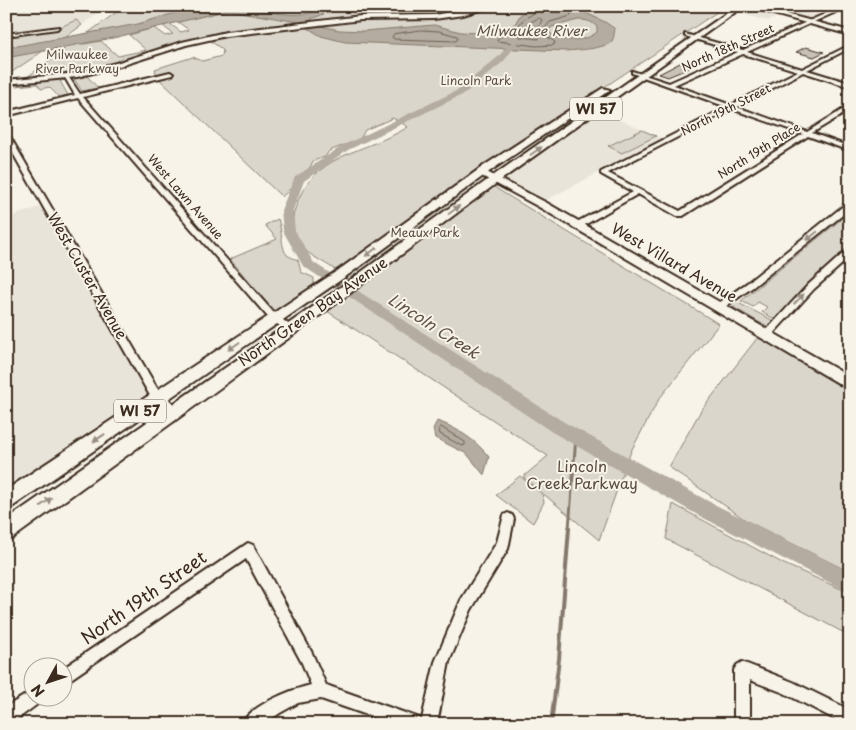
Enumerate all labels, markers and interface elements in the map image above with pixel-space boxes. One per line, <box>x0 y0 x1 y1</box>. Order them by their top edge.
street label: North 18th Street <box>678 18 777 76</box>
water label: Milwaukee River <box>476 20 588 41</box>
park label: Milwaukee River Parkway <box>35 45 119 77</box>
park label: Lincoln Park <box>441 71 511 89</box>
street label: North 19th Street <box>678 79 774 140</box>
road number: WI 57 <box>570 98 622 120</box>
street label: North 19th Place <box>714 118 803 183</box>
one-way arrow <box>529 146 543 156</box>
street label: West Lawn Avenue <box>144 150 228 243</box>
one-way arrow <box>447 204 460 215</box>
street label: West Custer Avenue <box>42 207 134 343</box>
street label: West Villard Avenue <box>607 216 742 307</box>
park label: Meaux Park <box>390 223 460 241</box>
one-way arrow <box>806 230 819 241</box>
one-way arrow <box>364 247 378 257</box>
street label: North Green Bay Avenue <box>233 250 392 371</box>
water label: Lincoln Creek <box>384 287 486 364</box>
one-way arrow <box>793 293 805 305</box>
one-way arrow <box>227 341 240 351</box>
road number: WI 57 <box>114 400 166 422</box>
one-way arrow <box>93 433 106 443</box>
park label: Lincoln Creek Parkway <box>526 454 638 494</box>
one-way arrow <box>39 497 53 507</box>
street label: North 19th Street <box>75 543 211 650</box>
north arrow <box>22 658 72 708</box>
text: N <box>26 680 49 702</box>

